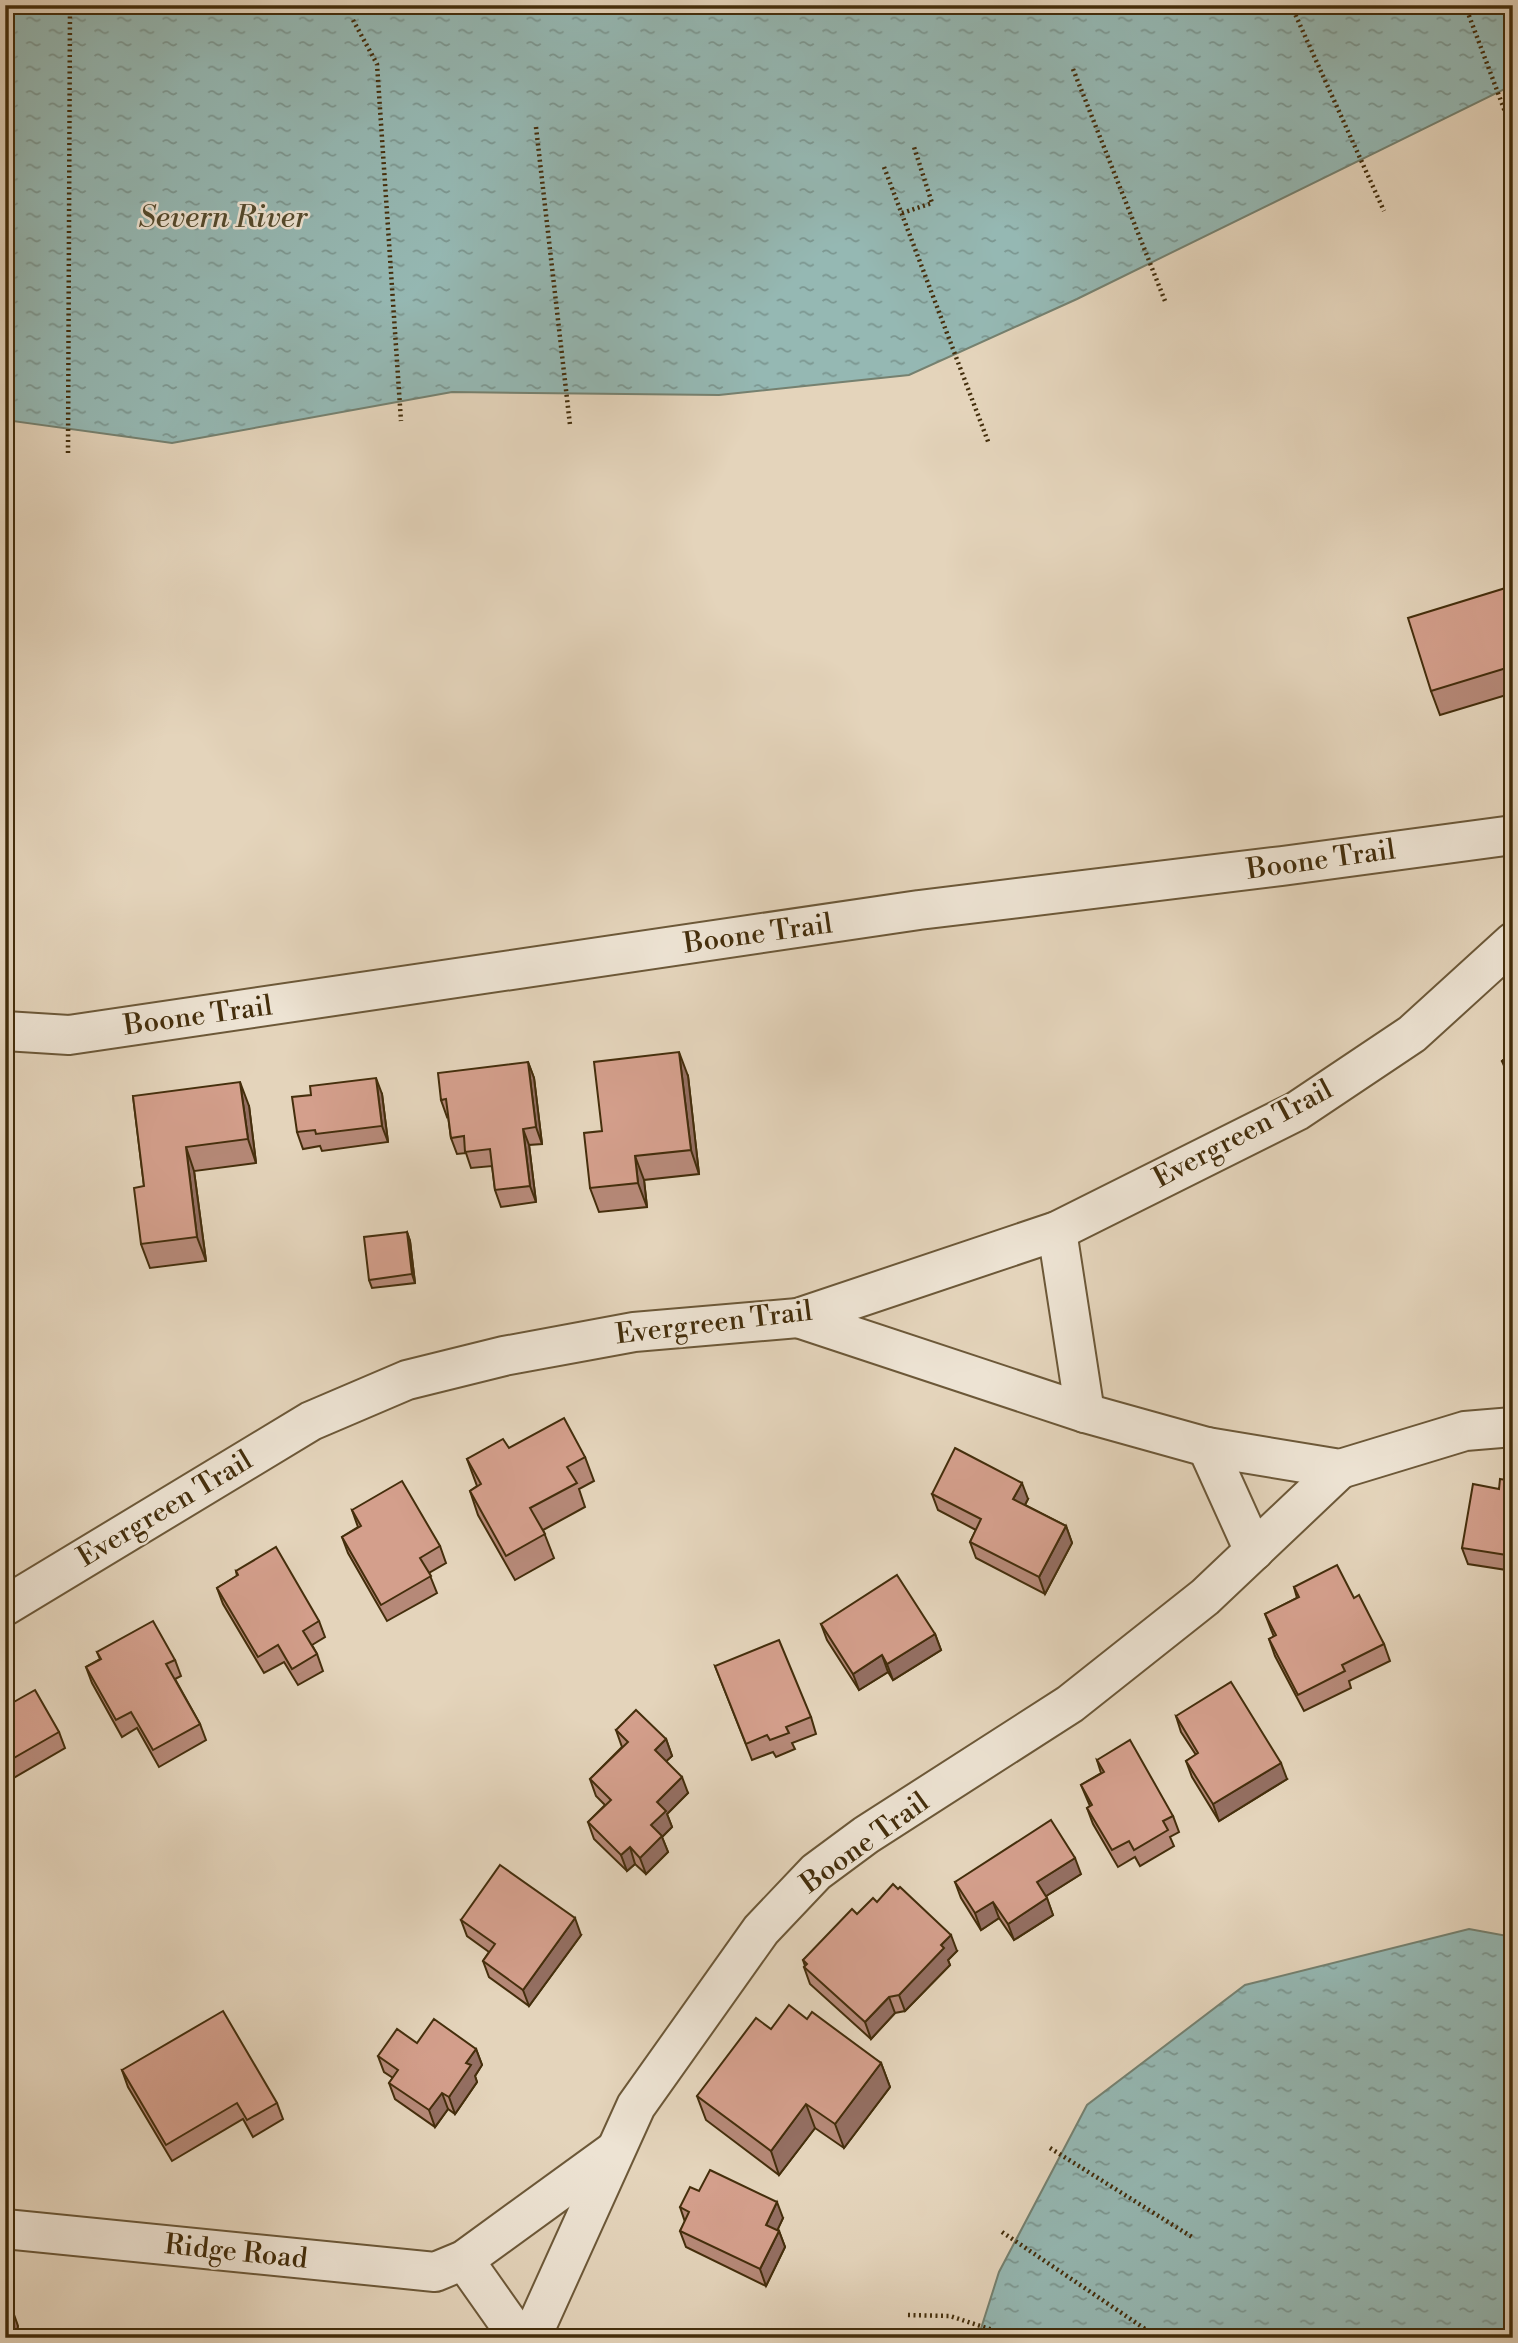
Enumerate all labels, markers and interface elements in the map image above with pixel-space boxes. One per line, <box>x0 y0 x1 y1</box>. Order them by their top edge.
water label: Severn River <box>139 199 309 237</box>
street label: Boone Trail <box>1243 832 1398 888</box>
street label: Boone Trail <box>680 906 835 962</box>
street label: Boone Trail <box>120 988 275 1044</box>
street label: Evergreen Trail <box>1147 1072 1339 1196</box>
street label: Evergreen Trail <box>614 1294 814 1352</box>
street label: Evergreen Trail <box>71 1443 259 1575</box>
street label: Boone Trail <box>793 1785 936 1902</box>
street label: Ridge Road <box>163 2227 309 2277</box>

